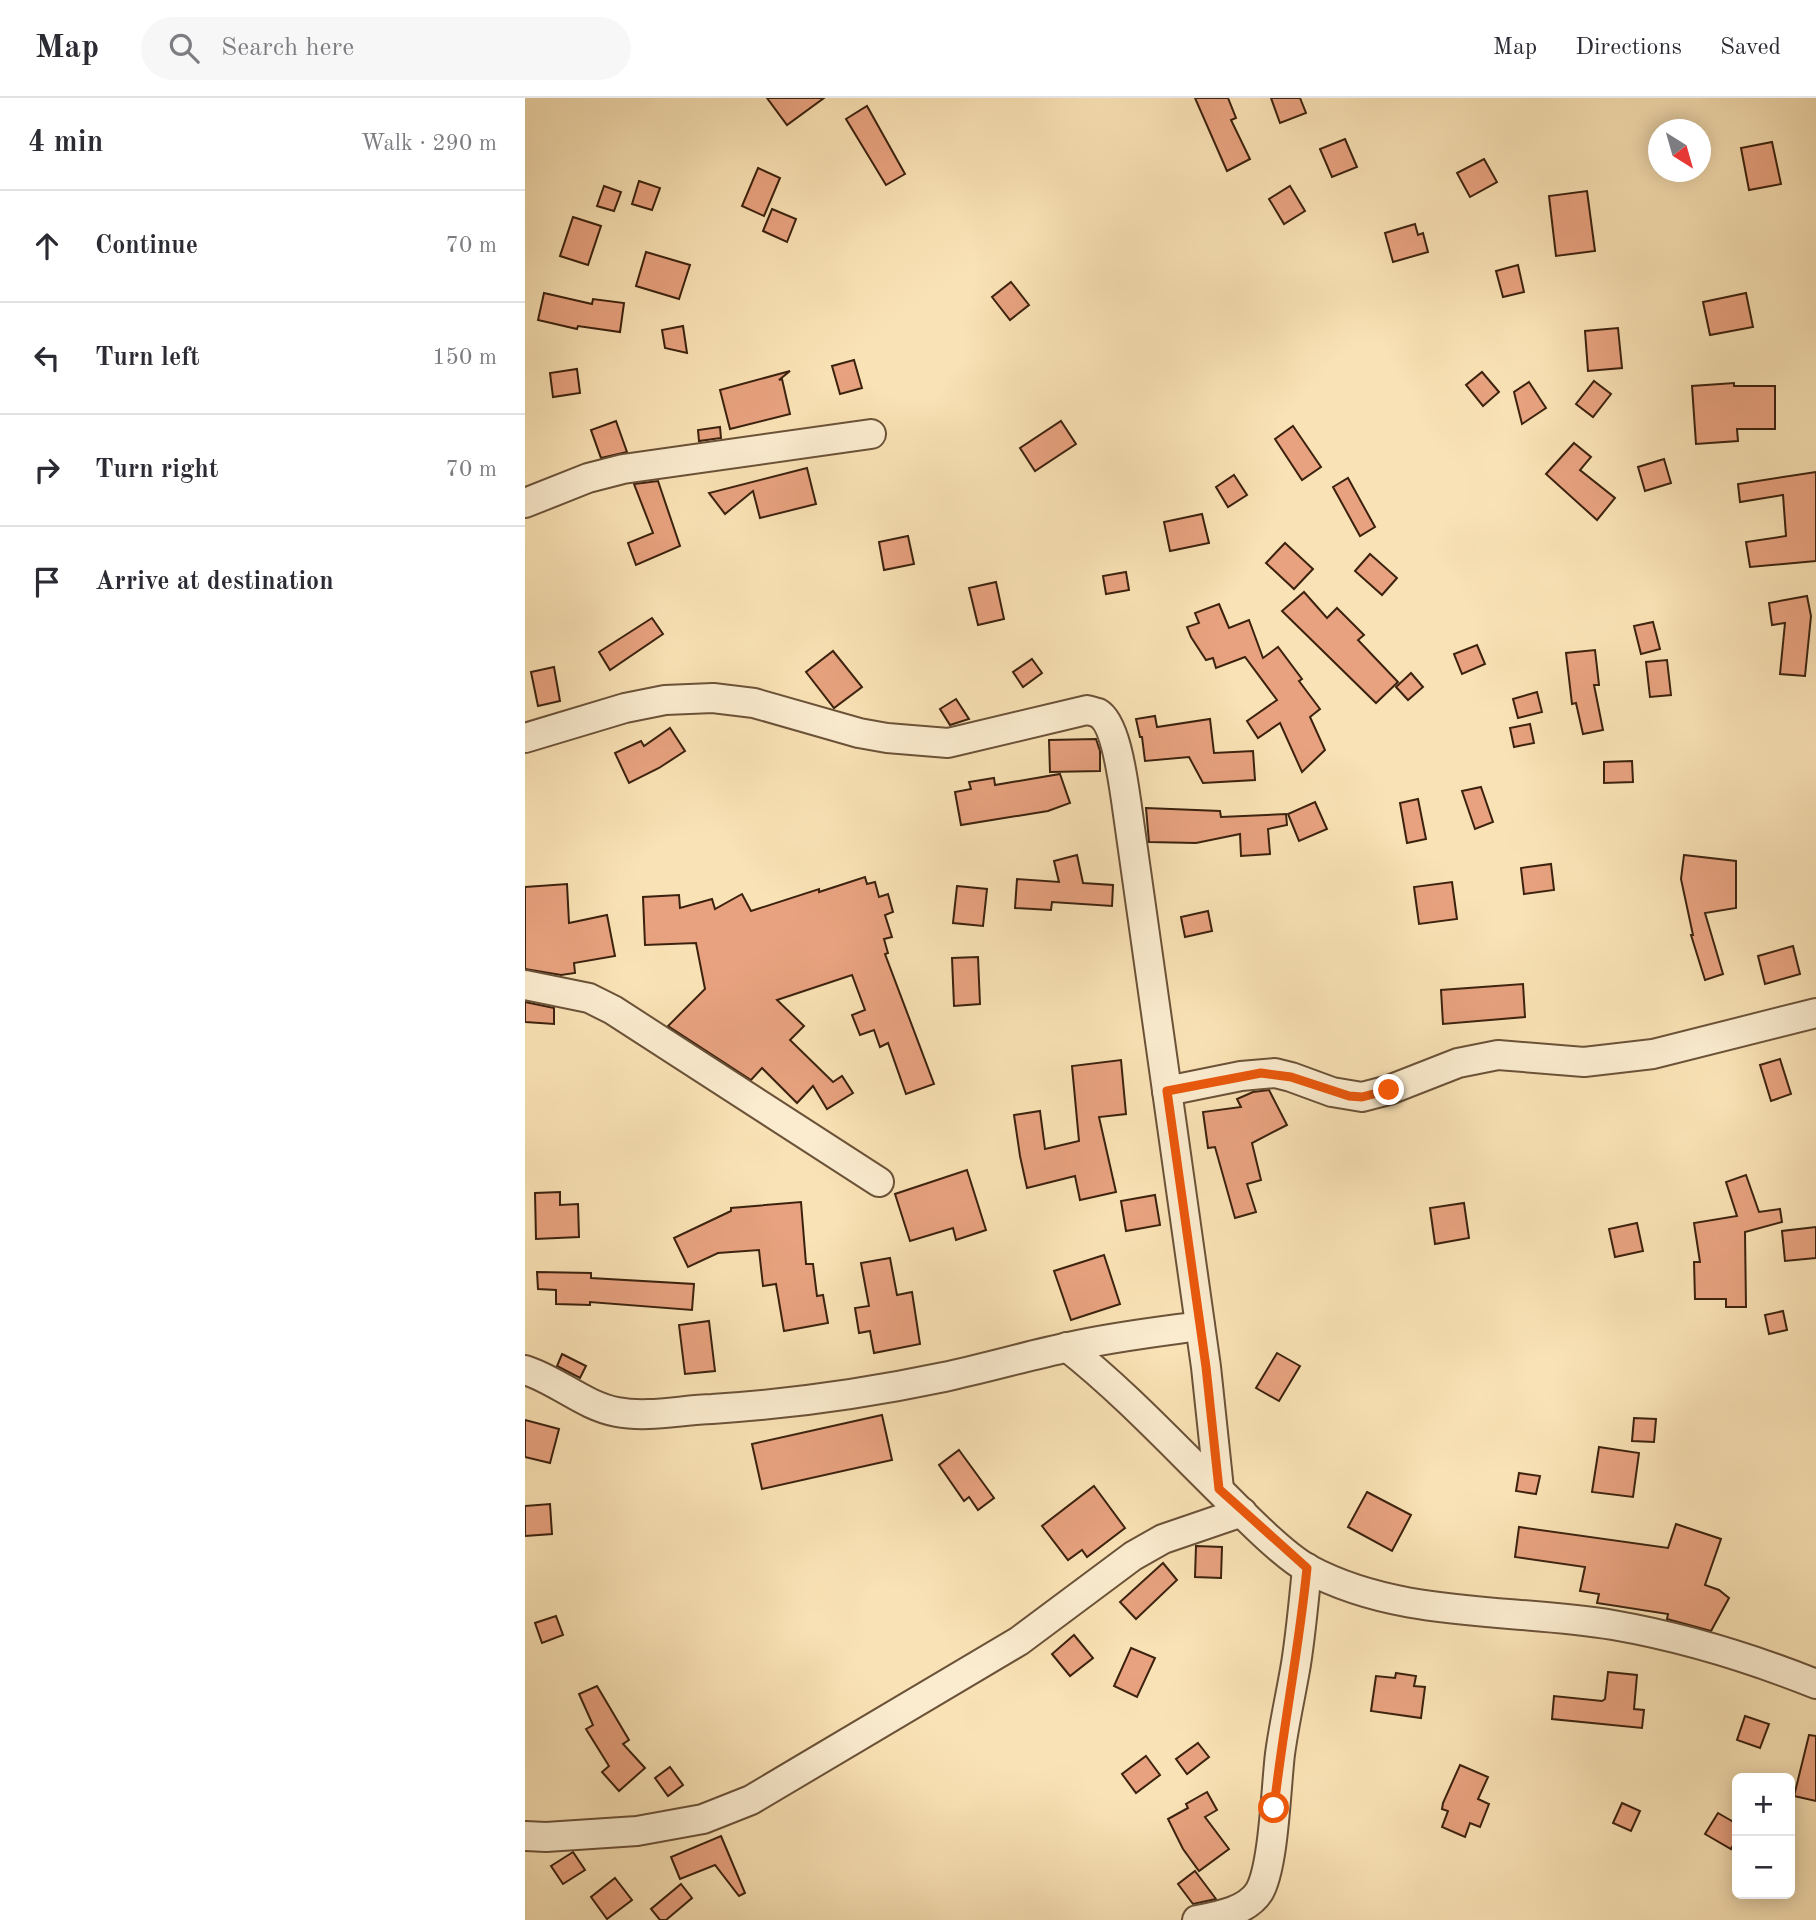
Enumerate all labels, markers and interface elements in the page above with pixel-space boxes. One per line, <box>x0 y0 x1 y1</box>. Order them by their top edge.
search box <box>141 17 631 80</box>
icon: search <box>165 29 203 67</box>
text: Map <box>35 32 99 65</box>
text: Search here <box>221 35 354 61</box>
text: Map <box>1493 36 1537 60</box>
text: Directions <box>1575 36 1682 60</box>
text: Saved <box>1720 36 1781 60</box>
north arrow <box>1648 119 1711 182</box>
text: 4 min <box>28 128 103 158</box>
text: Walk · 290 m <box>361 132 497 155</box>
icon: ahead <box>28 227 66 265</box>
text: Continue <box>95 233 198 259</box>
text: 70 m <box>446 234 497 257</box>
icon: left <box>28 339 66 377</box>
text: Turn left <box>95 345 200 371</box>
text: 150 m <box>432 346 497 369</box>
icon: right <box>28 451 66 489</box>
text: Turn right <box>95 457 218 483</box>
text: 70 m <box>446 458 497 481</box>
icon: arrive <box>28 563 66 601</box>
text: Arrive at destination <box>95 569 334 595</box>
route end <box>1373 1074 1404 1105</box>
map controls <box>1732 1773 1795 1899</box>
button: + <box>1732 1773 1795 1836</box>
route start <box>1258 1792 1289 1823</box>
button: − <box>1732 1836 1795 1899</box>

